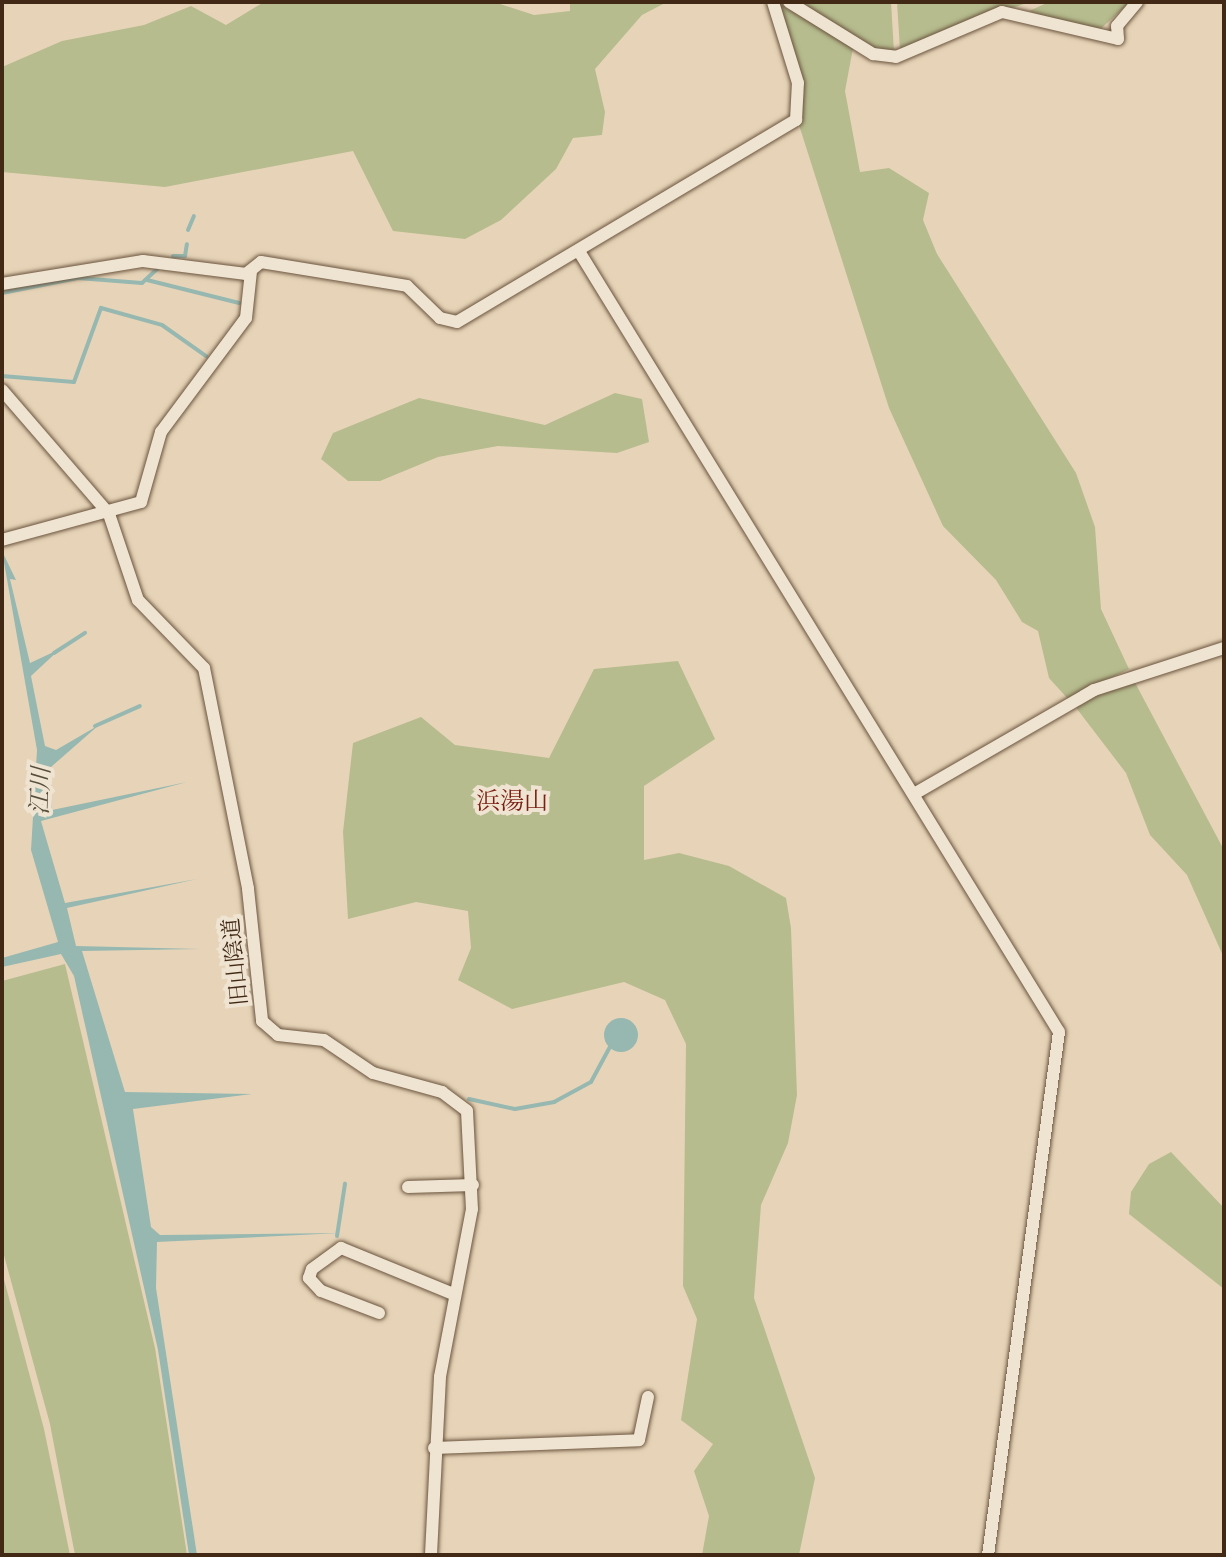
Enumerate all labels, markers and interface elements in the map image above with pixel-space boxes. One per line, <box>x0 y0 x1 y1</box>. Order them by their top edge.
water label: 江川 <box>26 767 56 815</box>
district label: 浜湯山 <box>476 788 548 816</box>
street label: 旧山陰道 <box>217 917 253 1007</box>

